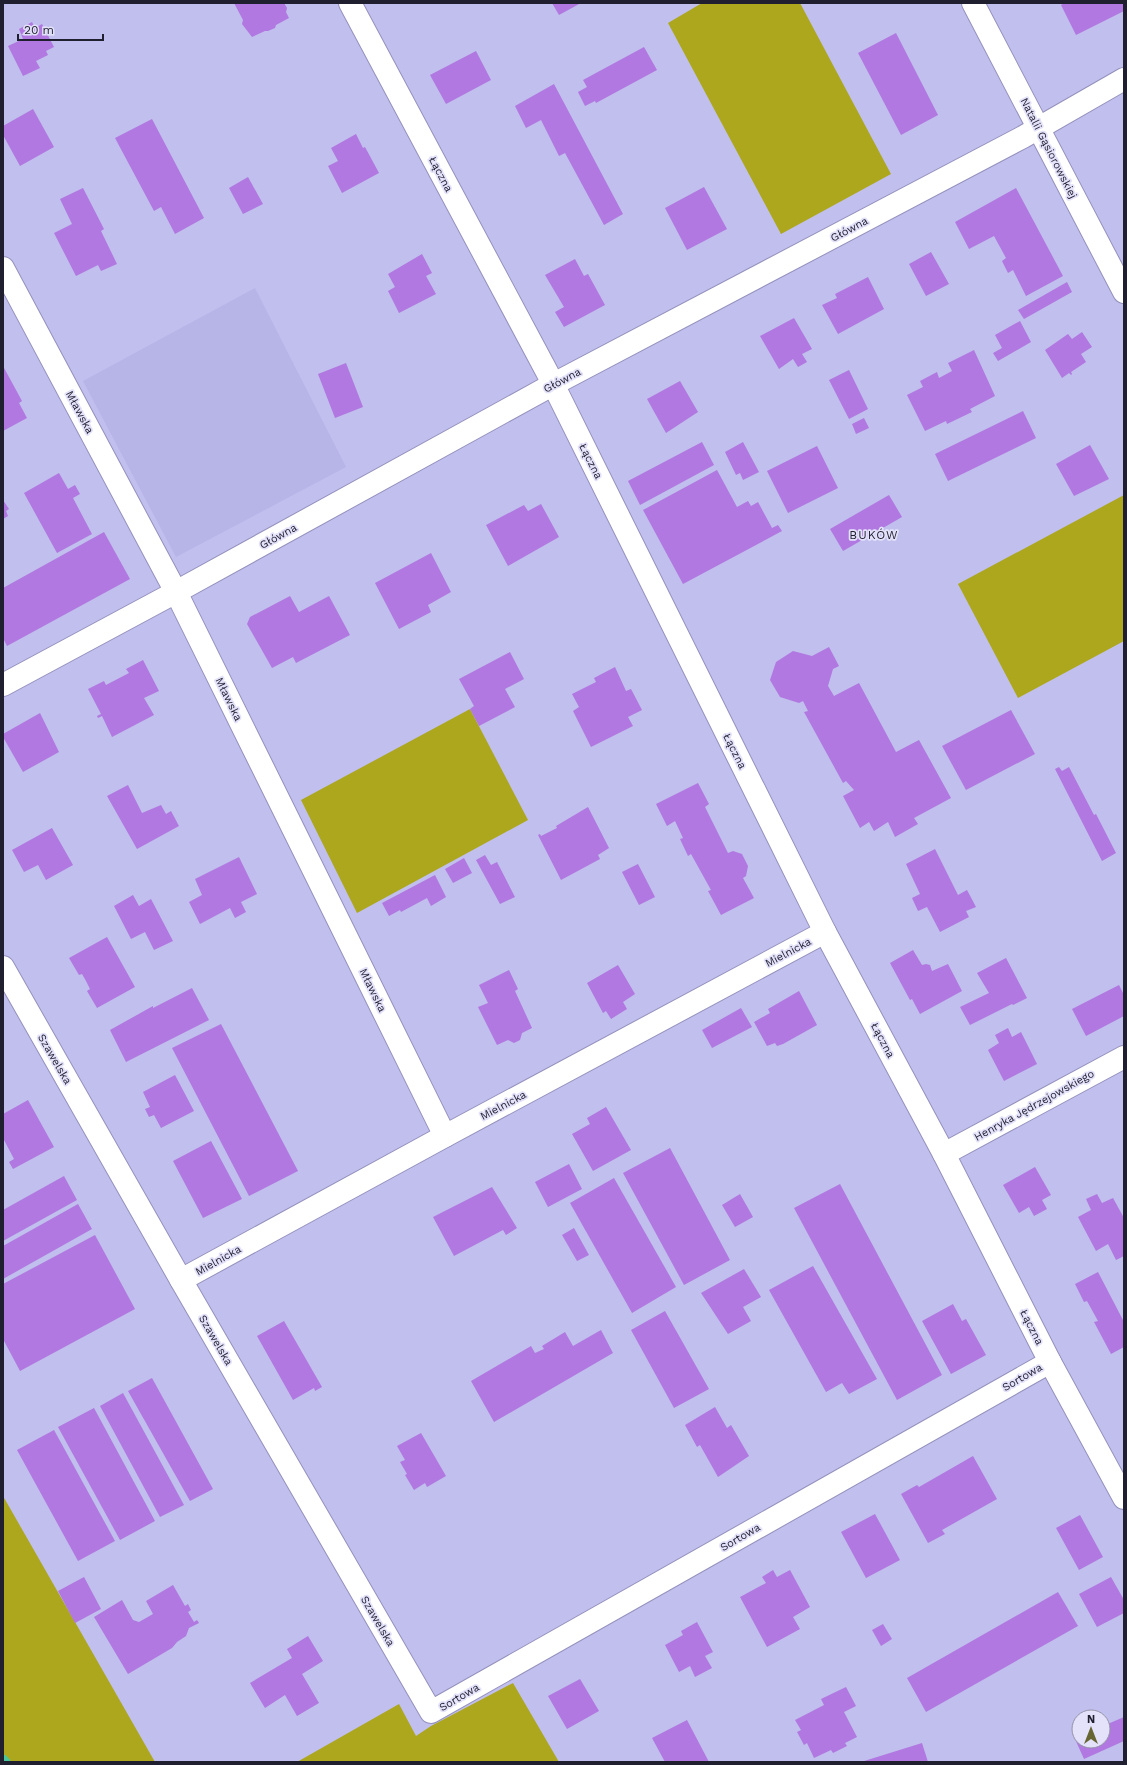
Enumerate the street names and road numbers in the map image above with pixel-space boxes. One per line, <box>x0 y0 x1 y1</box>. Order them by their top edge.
street label: Natalii Gąsiorowskiej <box>1017 96 1080 201</box>
street label: Łączna <box>426 154 455 194</box>
street label: Główna <box>828 214 870 245</box>
street label: Główna <box>541 365 583 396</box>
street label: Mławska <box>63 389 96 436</box>
street label: Łączna <box>576 441 605 481</box>
street label: Główna <box>257 521 299 552</box>
street label: Mławska <box>212 675 245 723</box>
street label: Łączna <box>720 731 749 771</box>
street label: Mielnicka <box>763 935 813 970</box>
street label: Mławska <box>356 966 389 1014</box>
street label: Łączna <box>868 1020 897 1060</box>
street label: Szawelska <box>35 1032 74 1087</box>
street label: Henryka Jędrzejowskiego <box>972 1067 1096 1144</box>
street label: Mielnicka <box>478 1088 528 1123</box>
street label: Mielnicka <box>193 1243 243 1278</box>
street label: Łączna <box>1017 1307 1046 1347</box>
street label: Szawelska <box>196 1313 235 1368</box>
street label: Sortowa <box>1000 1361 1045 1394</box>
street label: Sortowa <box>718 1521 763 1554</box>
street label: Szawelska <box>358 1594 397 1649</box>
street label: Sortowa <box>437 1681 482 1714</box>

